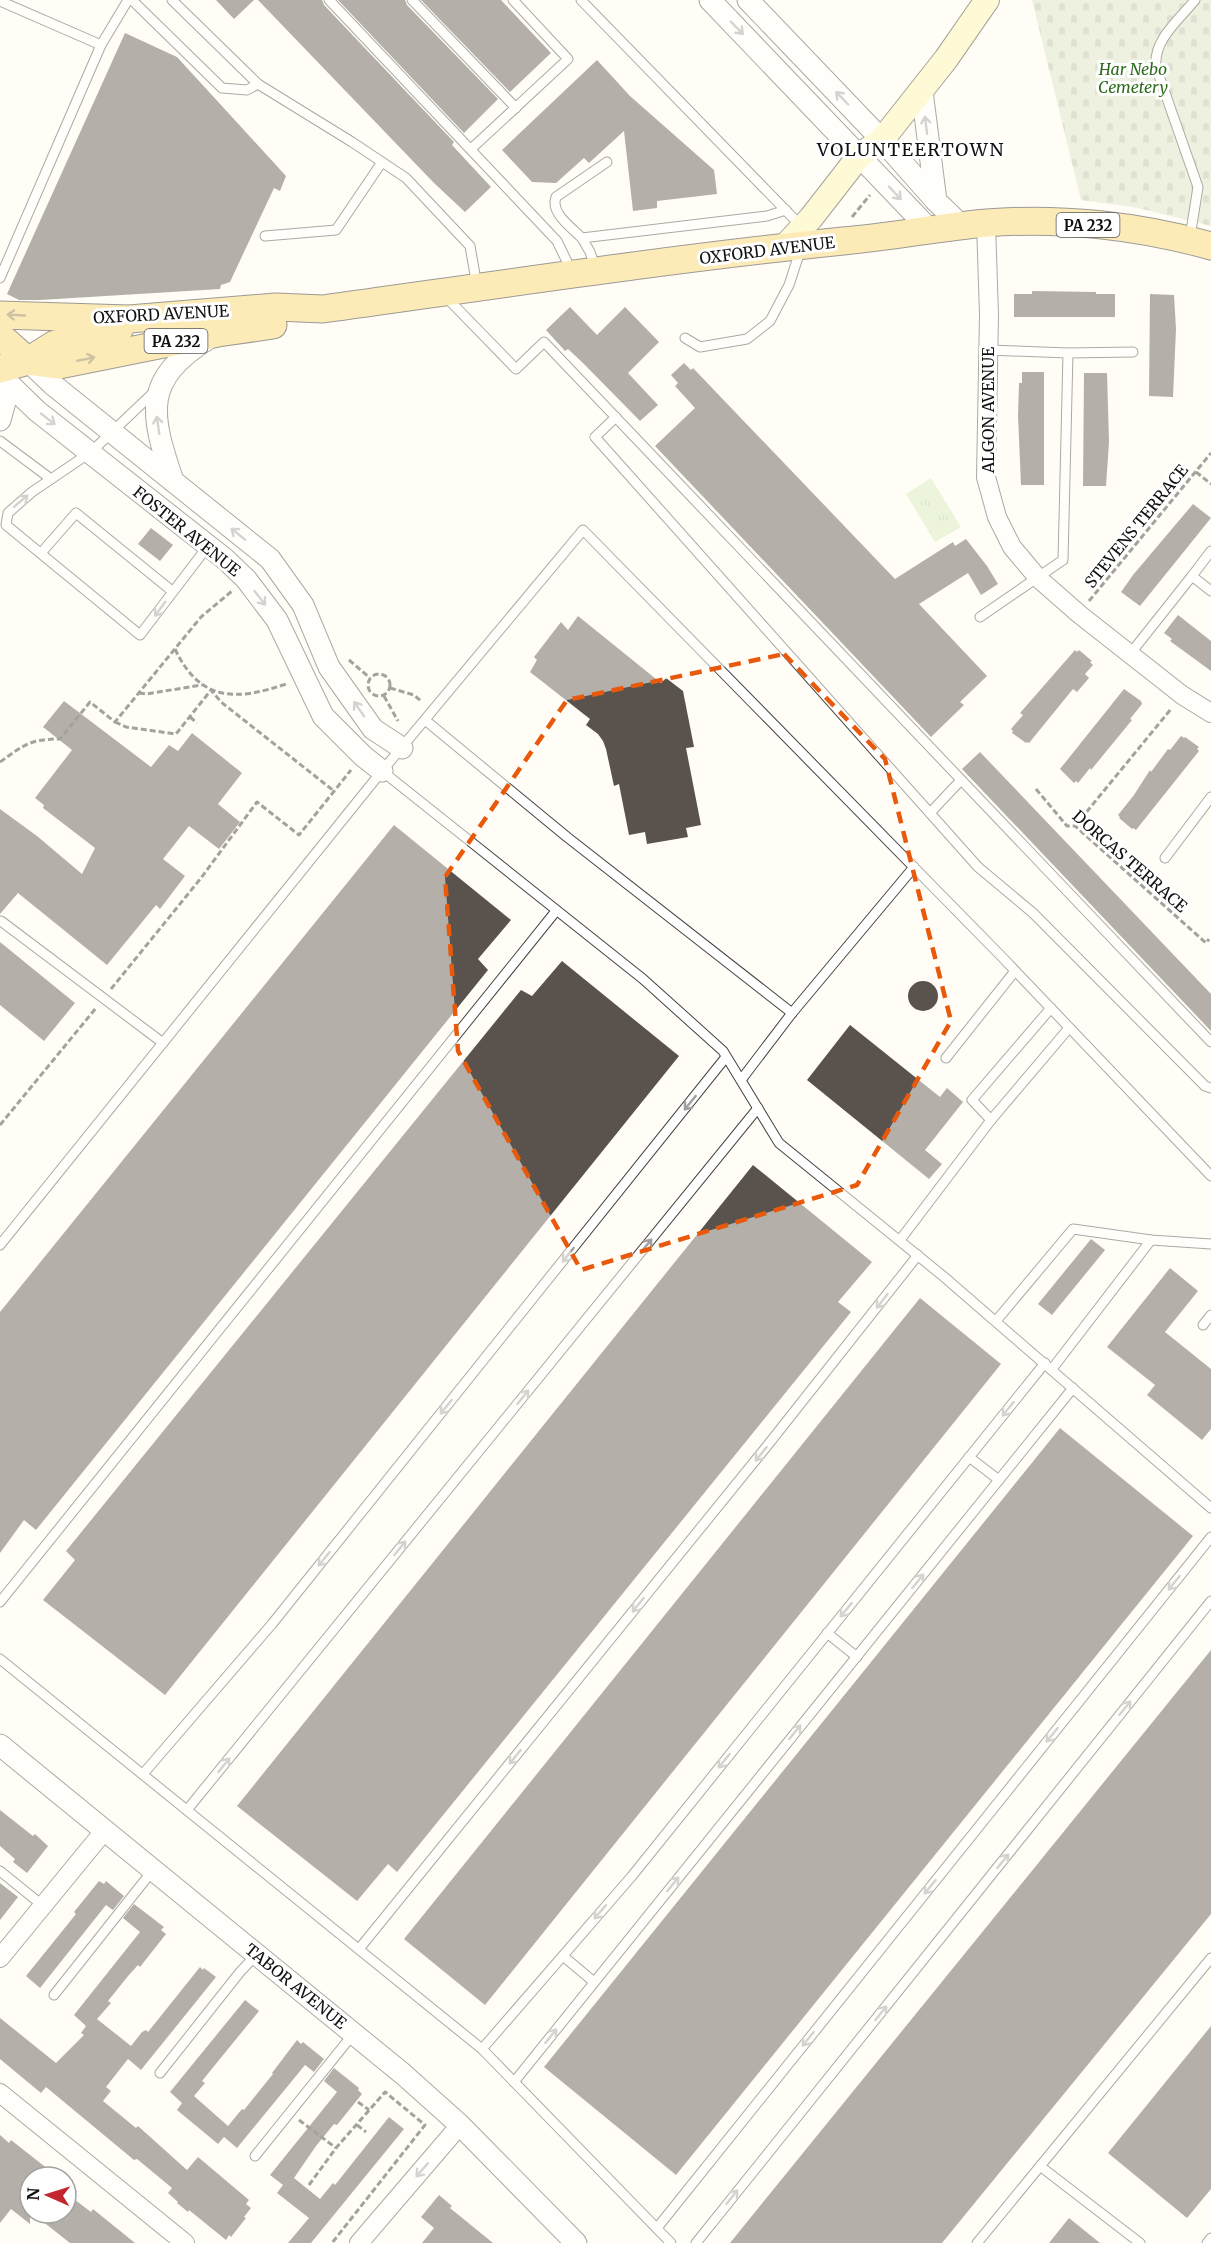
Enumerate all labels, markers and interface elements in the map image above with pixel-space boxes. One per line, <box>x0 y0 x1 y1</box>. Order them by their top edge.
one-way arrow <box>730 21 744 36</box>
park label: Har Nebo Cemetery <box>1098 59 1168 97</box>
one-way arrow <box>835 90 849 105</box>
one-way arrow <box>921 116 932 135</box>
district label: VOLUNTEERTOWN <box>816 138 1005 161</box>
one-way arrow <box>888 186 902 201</box>
road number: PA 232 <box>1056 213 1120 237</box>
street label: OXFORD AVENUE <box>698 232 837 268</box>
street label: OXFORD AVENUE <box>93 300 230 328</box>
one-way arrow <box>7 310 27 321</box>
road number: PA 232 <box>144 329 207 353</box>
street label: ALGON AVENUE <box>978 346 998 474</box>
one-way arrow <box>76 353 95 364</box>
one-way arrow <box>39 413 55 425</box>
one-way arrow <box>153 415 164 435</box>
street label: STEVENS TERRACE <box>1080 460 1192 592</box>
street label: FOSTER AVENUE <box>129 482 245 581</box>
one-way arrow <box>13 495 29 508</box>
one-way arrow <box>231 527 246 541</box>
one-way arrow <box>254 590 267 606</box>
one-way arrow <box>153 600 166 616</box>
one-way arrow <box>353 701 365 718</box>
street label: DORCAS TERRACE <box>1069 806 1192 917</box>
one-way arrow <box>683 1094 696 1110</box>
one-way arrow <box>640 1238 653 1254</box>
one-way arrow <box>561 1247 574 1263</box>
one-way arrow <box>876 1293 889 1309</box>
one-way arrow <box>517 1389 530 1405</box>
one-way arrow <box>440 1399 453 1415</box>
one-way arrow <box>1002 1401 1015 1417</box>
one-way arrow <box>754 1446 767 1462</box>
one-way arrow <box>394 1540 407 1556</box>
one-way arrow <box>318 1551 331 1567</box>
one-way arrow <box>911 1573 924 1589</box>
one-way arrow <box>1168 1575 1181 1591</box>
one-way arrow <box>631 1597 644 1613</box>
one-way arrow <box>840 1601 853 1617</box>
one-way arrow <box>1118 1701 1131 1717</box>
one-way arrow <box>789 1725 802 1741</box>
one-way arrow <box>1046 1727 1059 1743</box>
one-way arrow <box>508 1749 522 1764</box>
one-way arrow <box>718 1753 731 1769</box>
one-way arrow <box>218 1757 231 1773</box>
one-way arrow <box>996 1853 1009 1869</box>
one-way arrow <box>667 1877 680 1893</box>
one-way arrow <box>924 1879 937 1895</box>
one-way arrow <box>594 1904 607 1920</box>
street label: TABOR AVENUE <box>241 1939 351 2033</box>
one-way arrow <box>874 2005 887 2021</box>
one-way arrow <box>544 2029 558 2044</box>
one-way arrow <box>802 2031 815 2047</box>
one-way arrow <box>415 2162 429 2177</box>
north arrow <box>18 2165 78 2225</box>
text: N <box>23 2187 43 2201</box>
one-way arrow <box>726 2190 739 2206</box>

